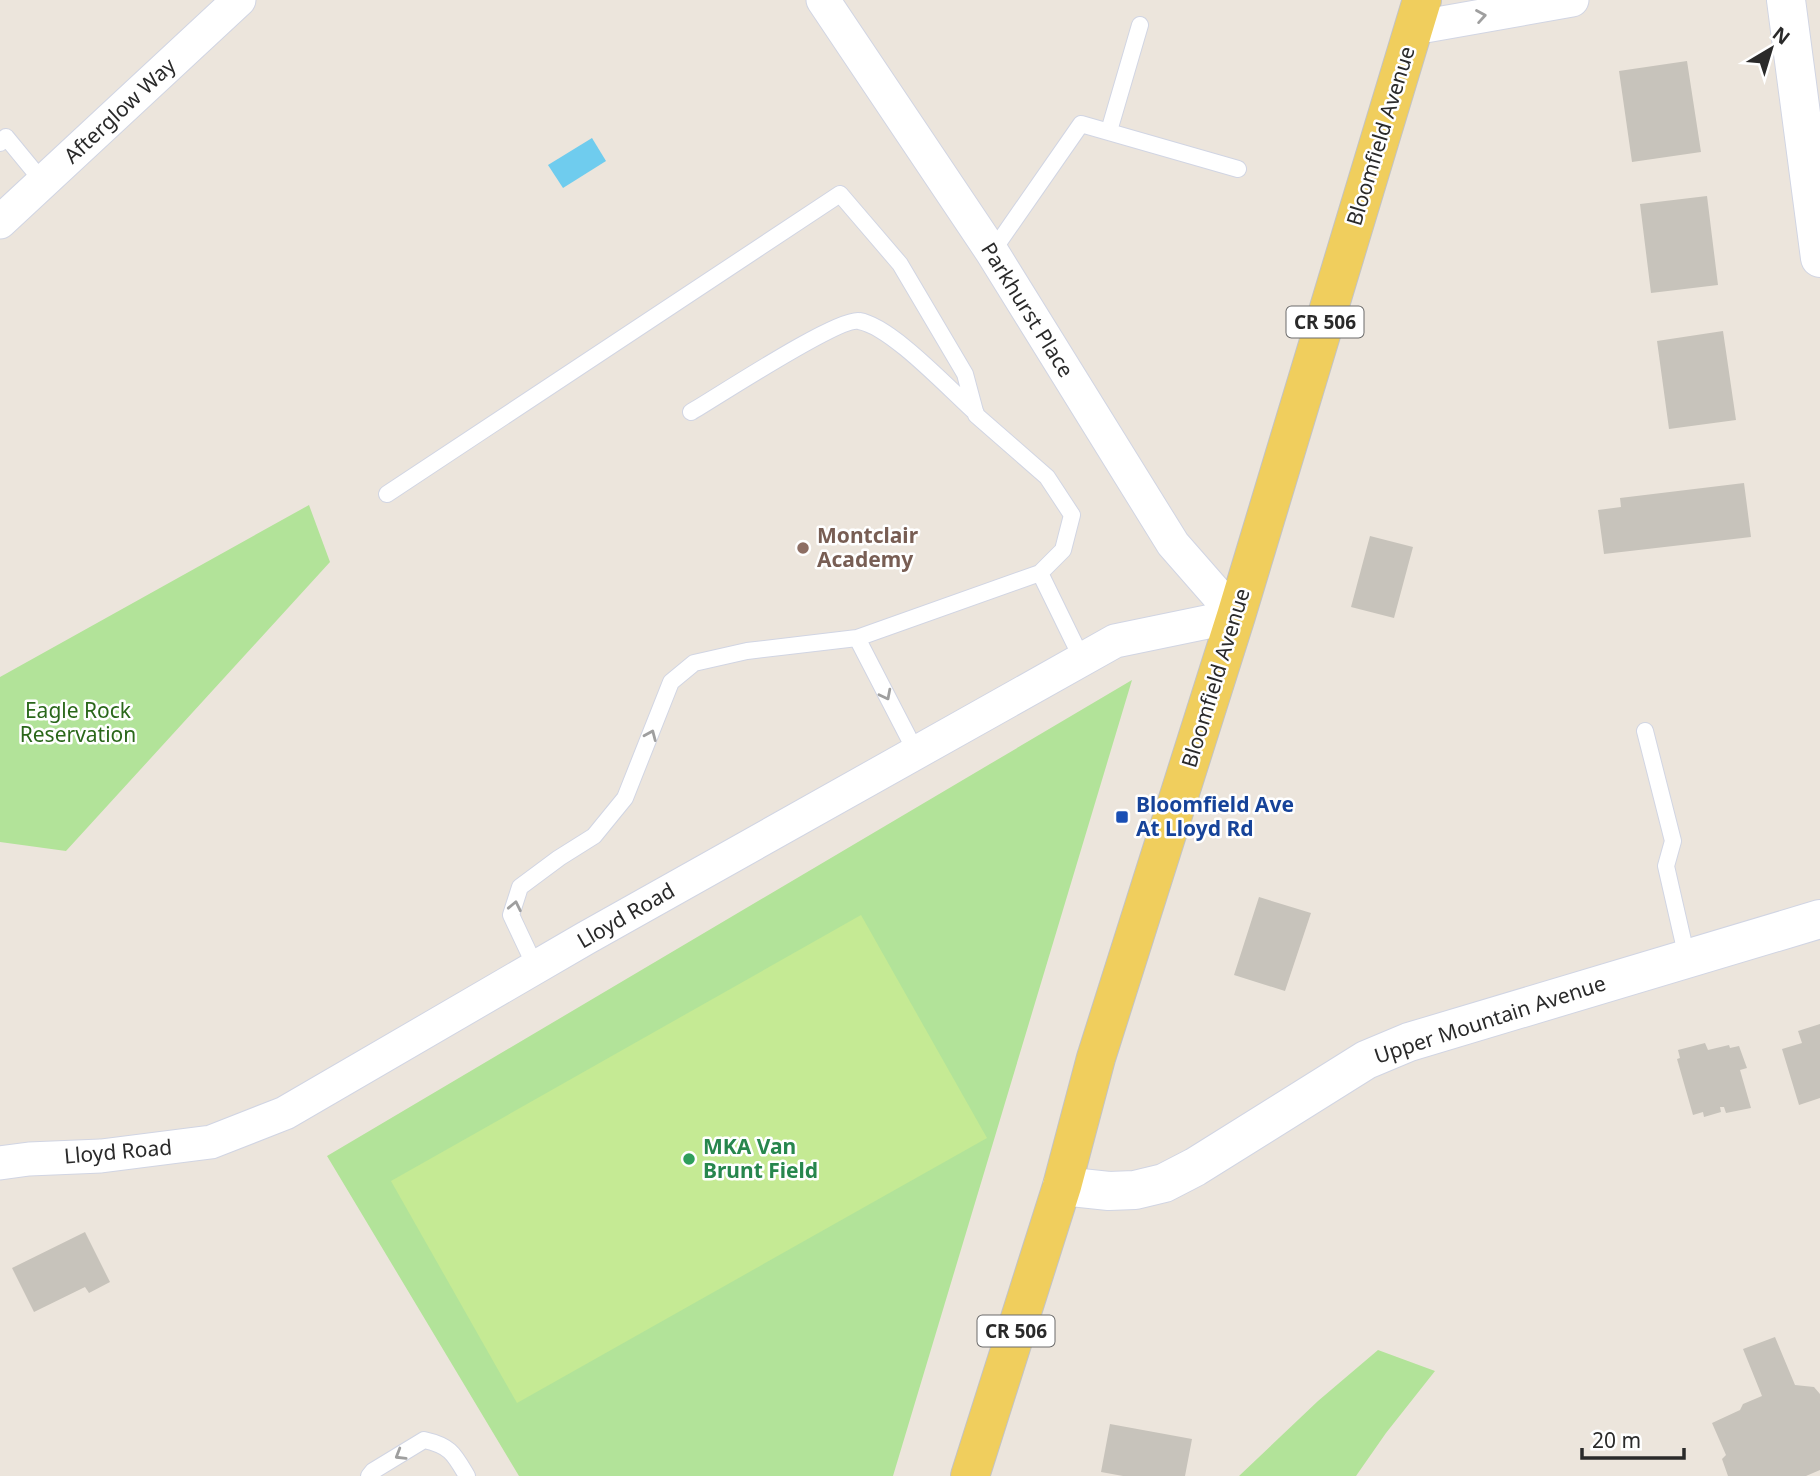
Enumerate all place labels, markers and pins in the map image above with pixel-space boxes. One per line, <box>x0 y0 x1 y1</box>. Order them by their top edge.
place label: Montclair Academy <box>817 521 919 573</box>
marker: Montclair Academy <box>795 540 811 556</box>
place label: Bloomfield Ave At Lloyd Rd <box>1136 790 1294 842</box>
marker: Bloomfield Ave At Lloyd Rd <box>1114 809 1130 825</box>
place label: MKA Van Brunt Field <box>703 1132 818 1184</box>
marker: MKA Van Brunt Field <box>681 1151 697 1167</box>

